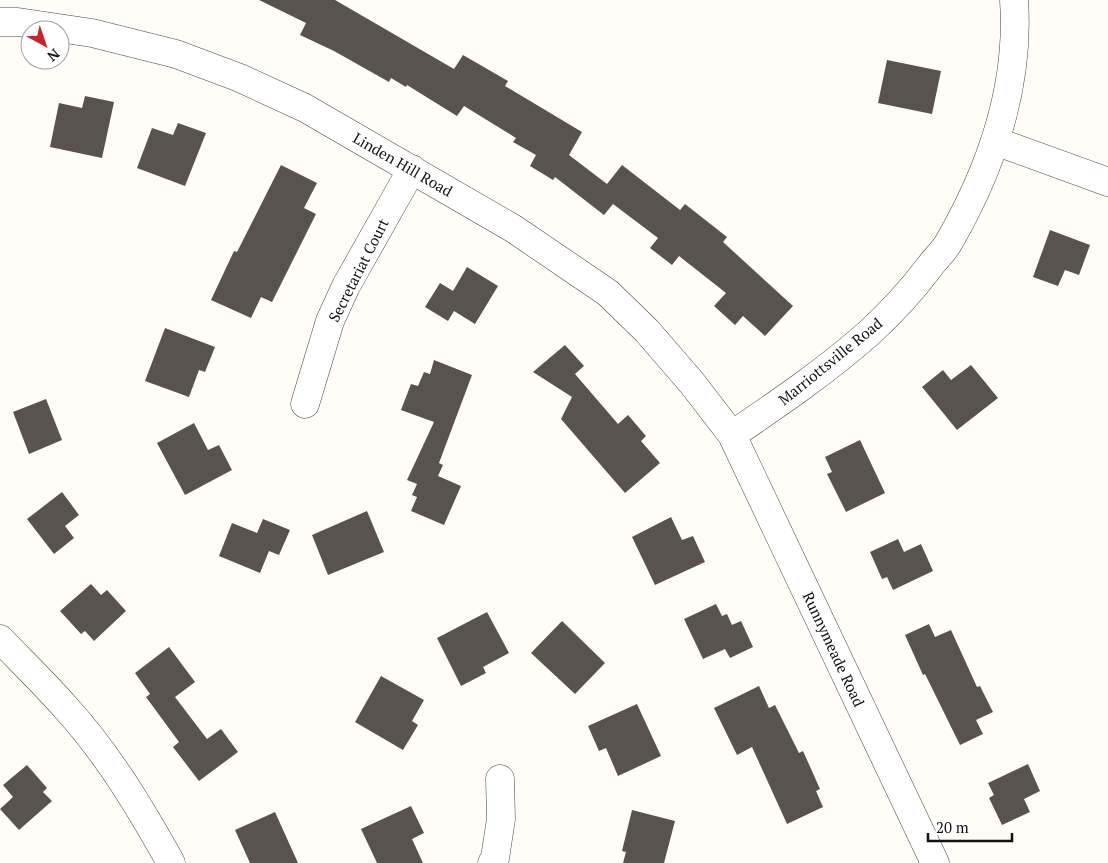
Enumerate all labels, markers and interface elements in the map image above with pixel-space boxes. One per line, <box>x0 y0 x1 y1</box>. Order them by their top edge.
north arrow <box>20 20 70 70</box>
text: N <box>43 45 64 66</box>
street label: Linden Hill Road <box>350 127 456 201</box>
street label: Secretariat Court <box>323 214 393 325</box>
street label: Marriottsville Road <box>774 313 886 409</box>
street label: Runnymeade Road <box>799 588 869 710</box>
scale bar <box>928 810 1012 842</box>
text: 20 m <box>936 817 969 837</box>

